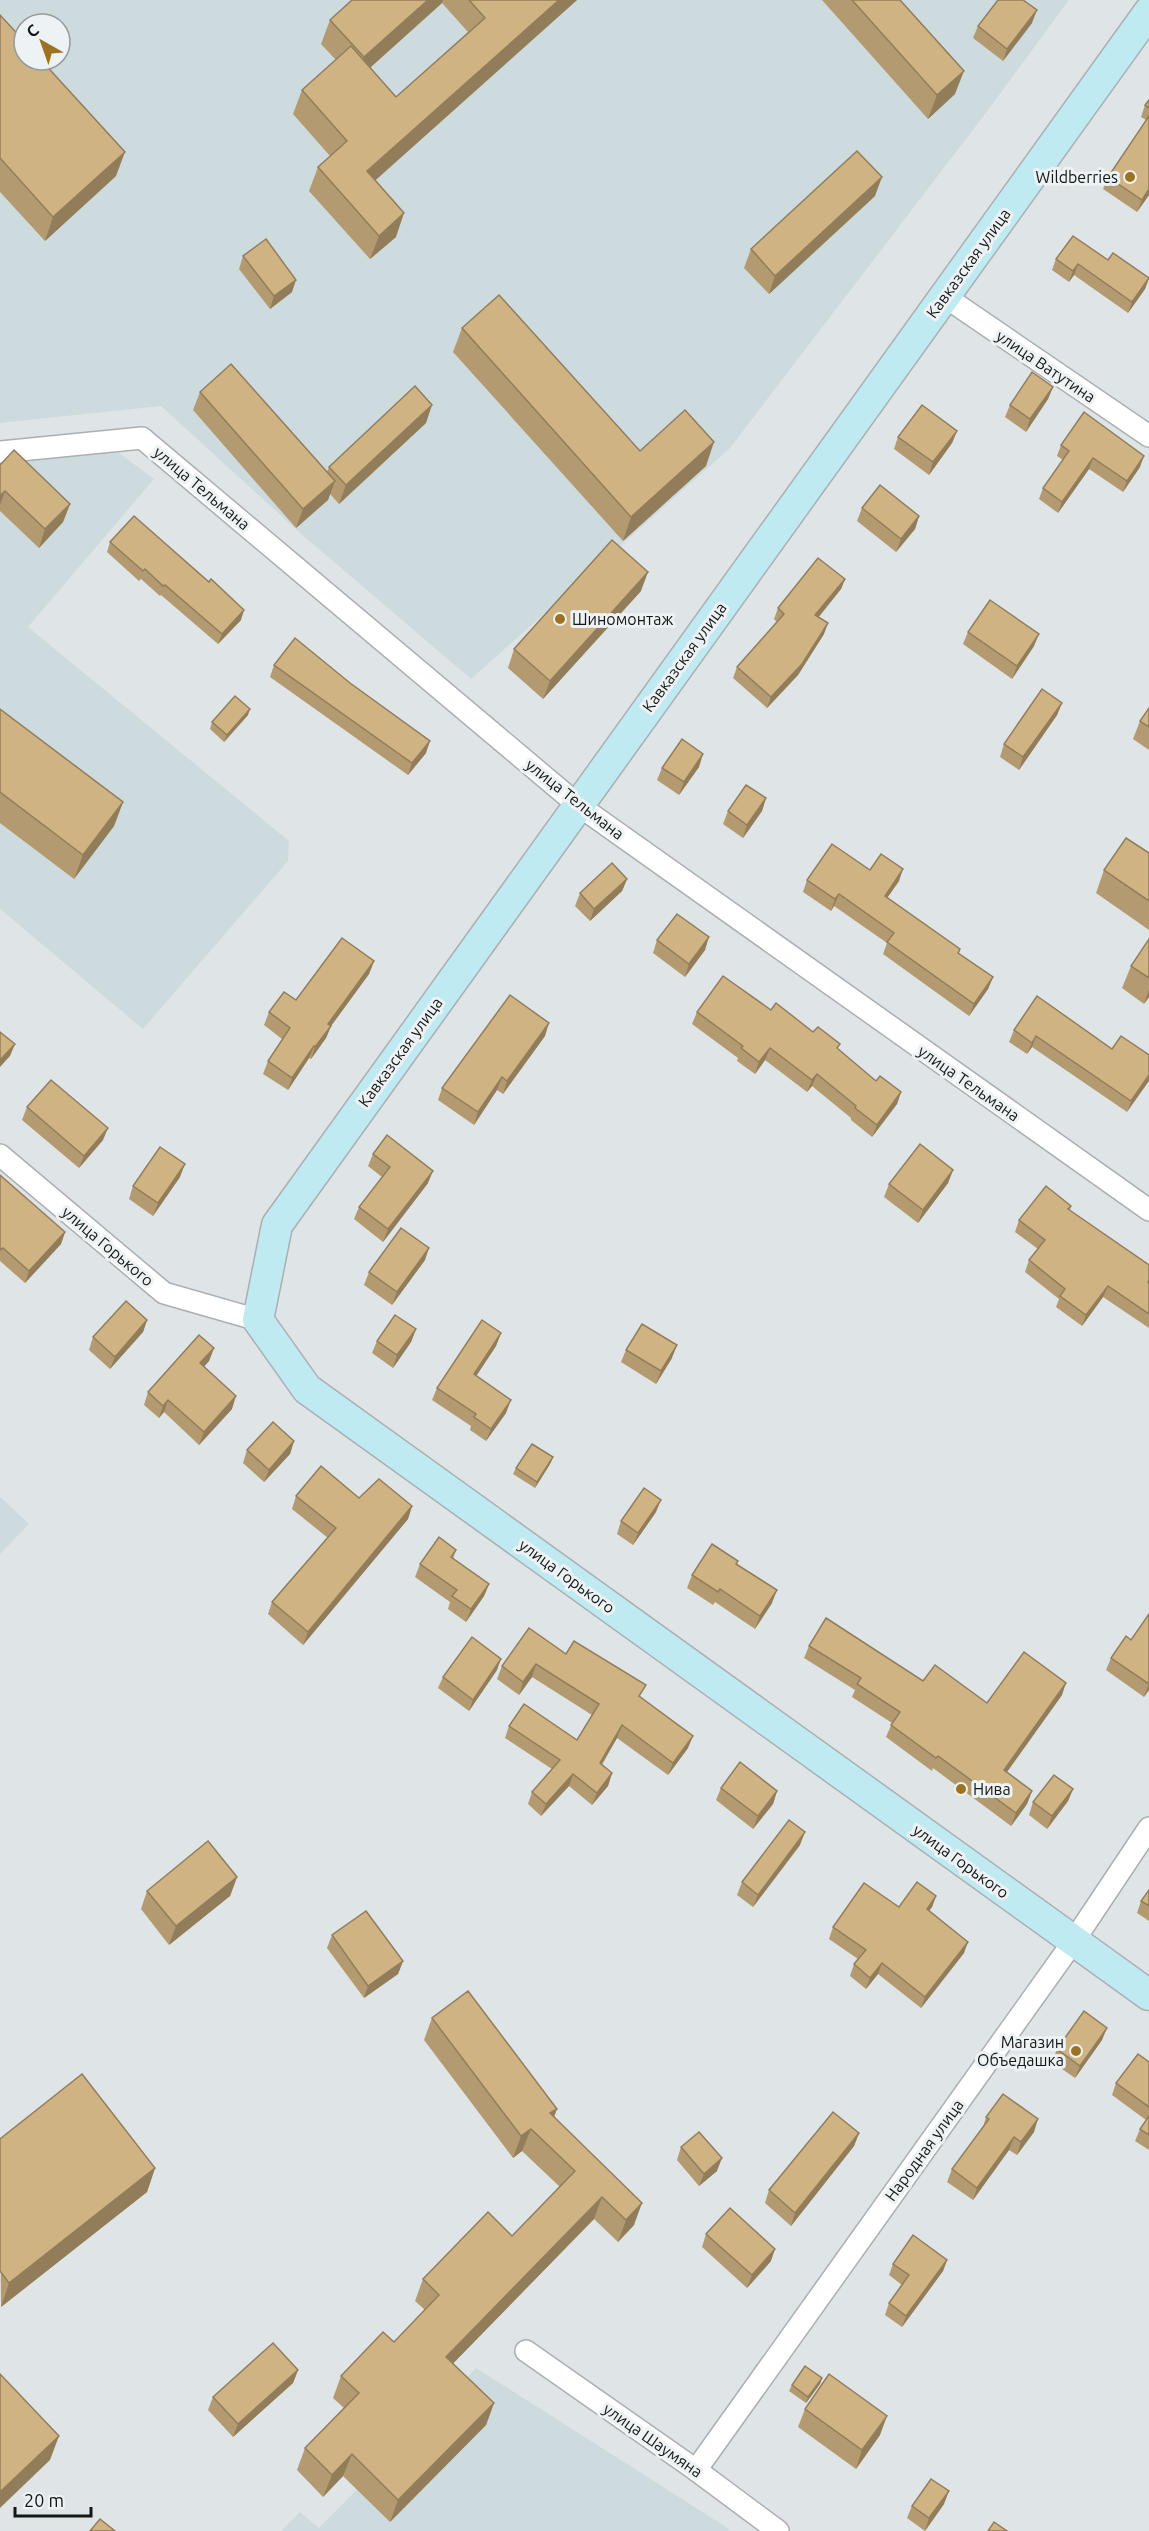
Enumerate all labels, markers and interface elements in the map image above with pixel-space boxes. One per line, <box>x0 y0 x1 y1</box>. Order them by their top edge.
north arrow <box>12 12 72 72</box>
text: С <box>23 20 42 41</box>
place label: Wildberries <box>1035 168 1118 186</box>
marker: Wildberries <box>1123 170 1137 184</box>
street label: Кавказская улица <box>922 205 1014 321</box>
street label: улица Ватутина <box>993 326 1099 406</box>
street label: улица Тельмана <box>150 443 254 533</box>
street label: Кавказская улица <box>638 599 730 715</box>
place label: Шиномонтаж <box>572 610 673 628</box>
marker: Шиномонтаж <box>553 612 567 626</box>
street label: улица Тельмана <box>522 755 628 843</box>
street label: Кавказская улица <box>354 994 446 1110</box>
street label: улица Тельмана <box>915 1041 1023 1125</box>
street label: улица Горького <box>59 1202 157 1290</box>
street label: улица Горького <box>516 1535 618 1617</box>
place label: Нива <box>973 1780 1011 1798</box>
marker: Нива <box>954 1782 968 1796</box>
street label: улица Горького <box>910 1820 1012 1902</box>
place label: Магазин Объедашка <box>977 2033 1064 2069</box>
marker: Магазин Объедашка <box>1069 2044 1083 2058</box>
street label: Народная улица <box>881 2096 967 2204</box>
street label: улица Шаумяна <box>600 2399 706 2481</box>
scale bar <box>15 2480 92 2518</box>
text: 20 m <box>24 2490 64 2510</box>

